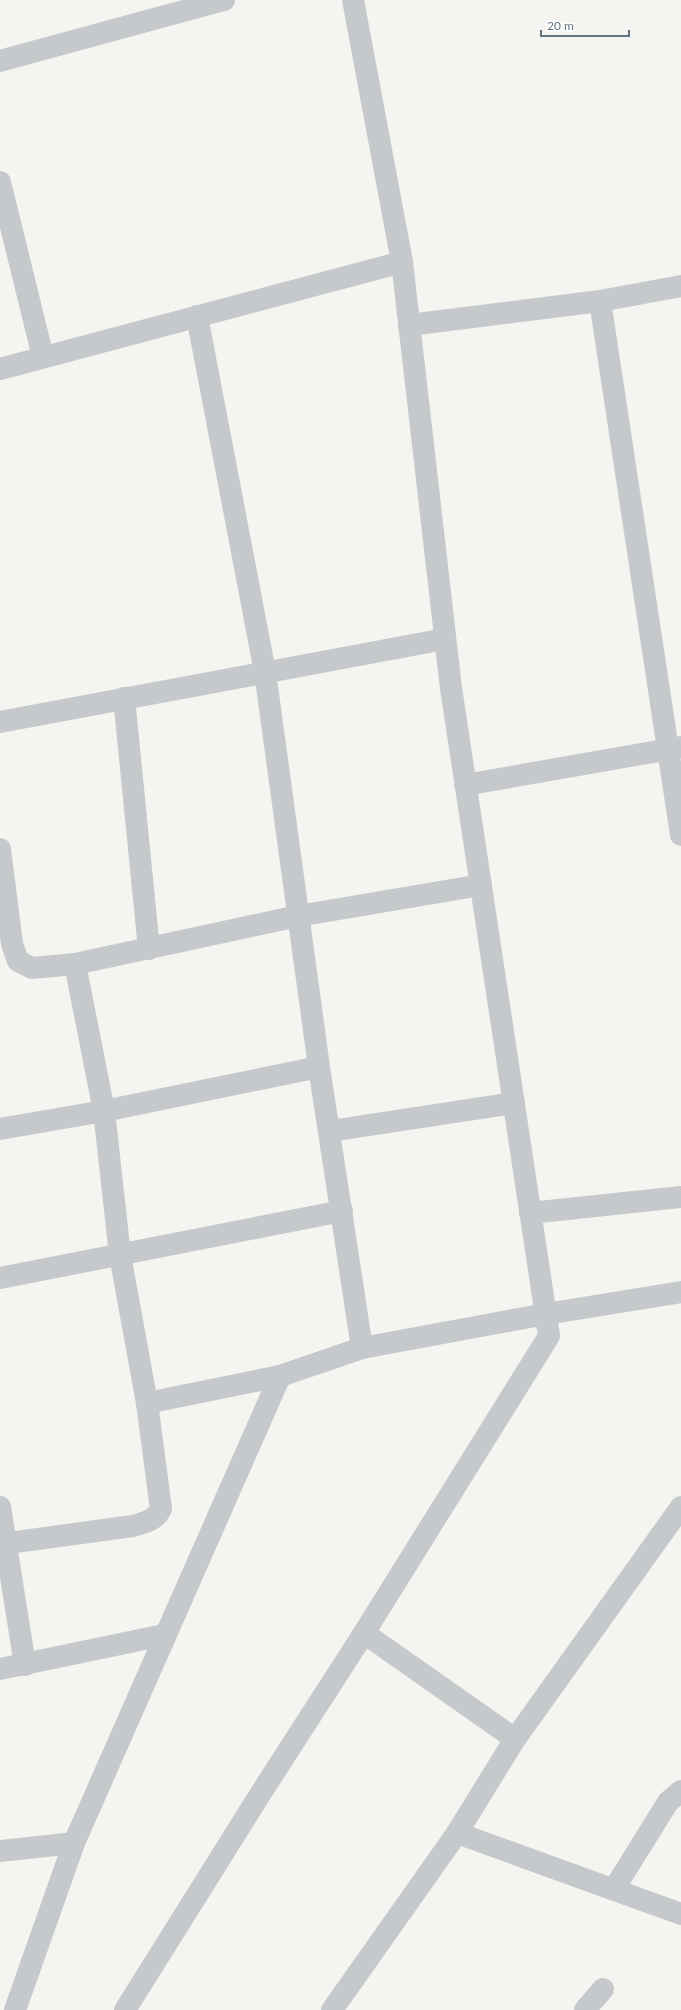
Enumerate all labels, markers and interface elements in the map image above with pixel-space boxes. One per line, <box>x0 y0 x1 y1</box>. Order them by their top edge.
scale bar <box>541 12 629 38</box>
text: 20 m <box>547 18 574 33</box>

